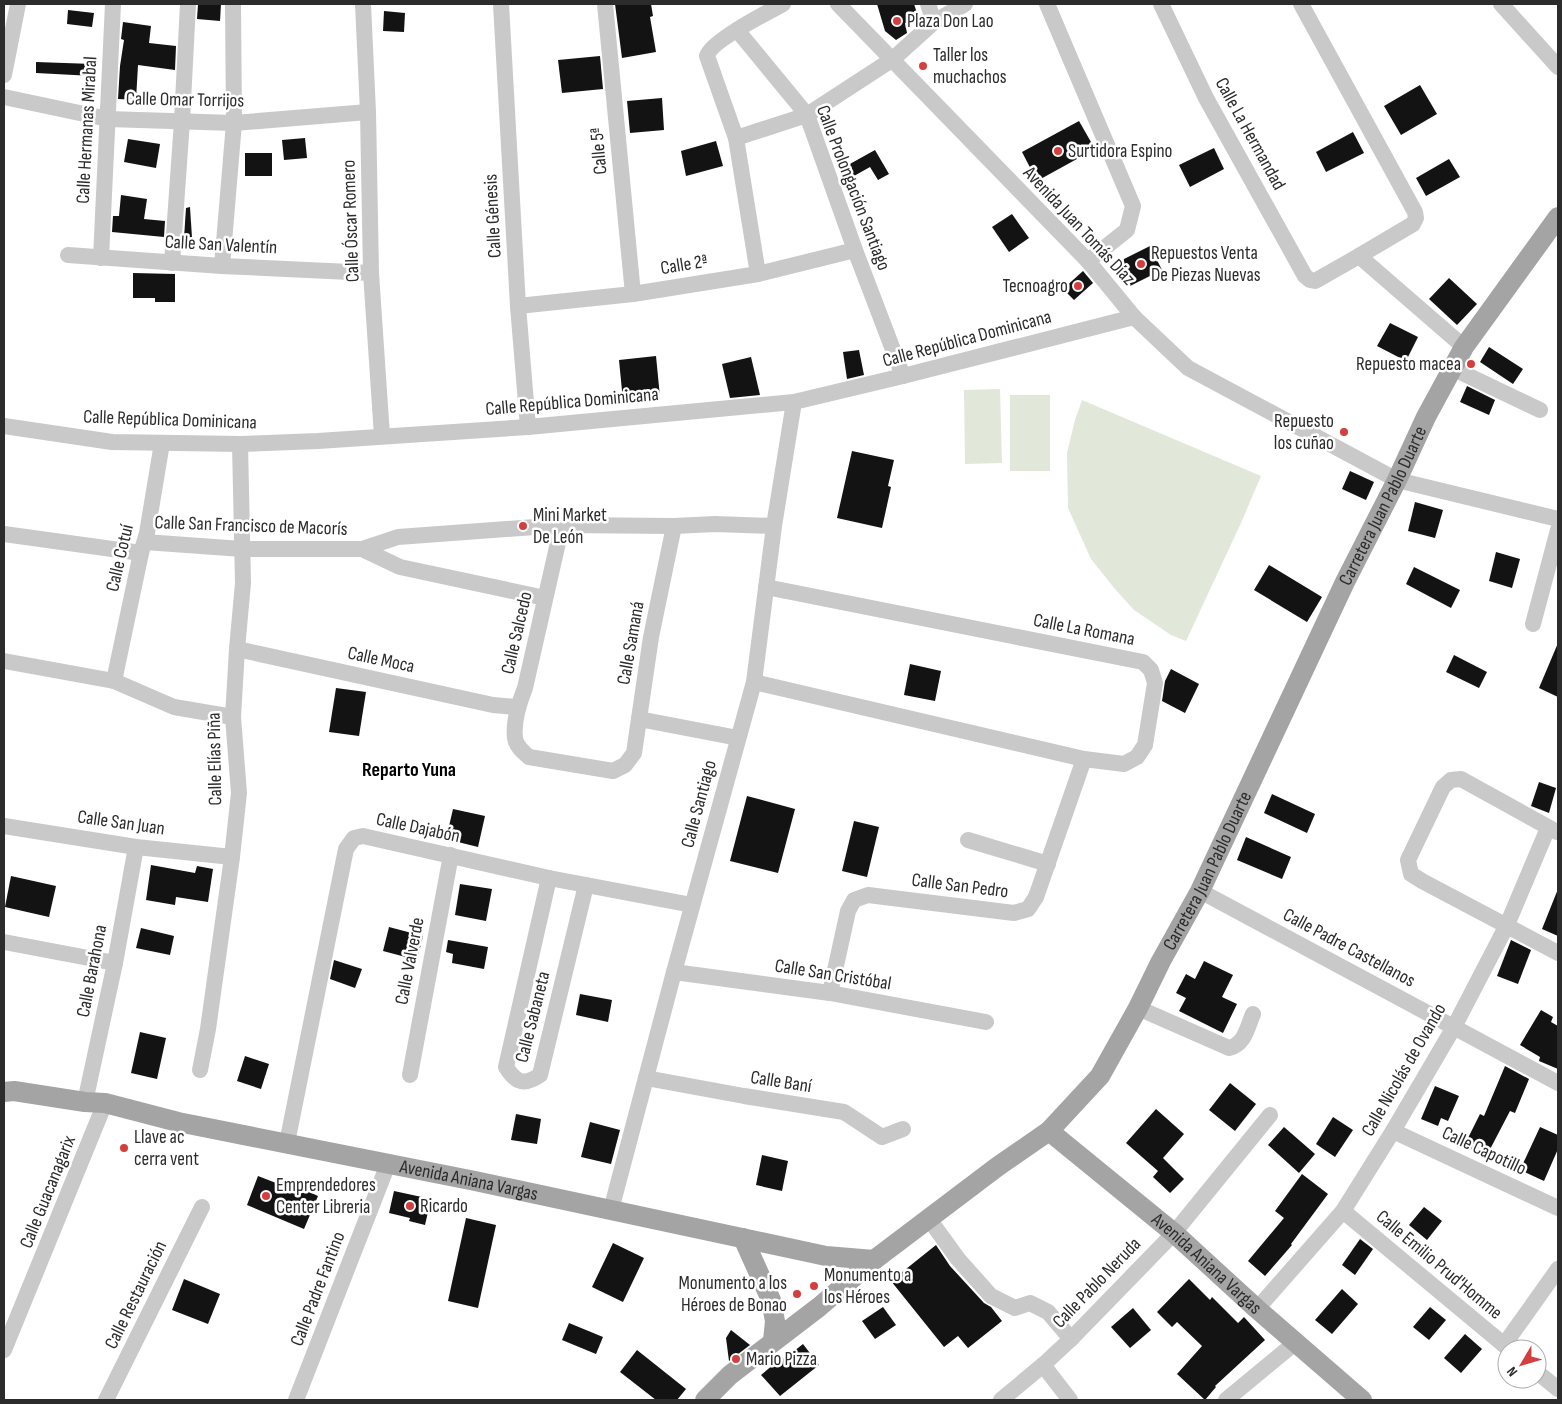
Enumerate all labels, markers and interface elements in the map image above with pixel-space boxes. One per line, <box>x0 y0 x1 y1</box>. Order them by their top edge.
place label: Plaza Don Lao <box>907 10 994 33</box>
marker: Plaza Don Lao <box>891 15 903 27</box>
place label: Taller los muchachos <box>933 44 1007 89</box>
street label: Calle Hermanas Mirabal <box>72 56 102 204</box>
marker: Taller los muchachos <box>917 60 929 72</box>
street label: Calle La Hermandad <box>1210 74 1290 194</box>
street label: Calle Omar Torrijos <box>126 87 244 113</box>
street label: Calle Prolongación Santiago <box>811 102 895 274</box>
street label: Calle 5ª <box>585 126 613 176</box>
place label: Surtidora Espino <box>1068 140 1172 163</box>
marker: Surtidora Espino <box>1052 145 1064 157</box>
street label: Calle Óscar Romero <box>337 159 365 283</box>
street label: Avenida Juan Tomás Díaz <box>1017 161 1140 290</box>
street label: Calle Génesis <box>479 173 507 259</box>
street label: Calle San Valentín <box>164 231 278 259</box>
place label: Repuestos Venta De Piezas Nuevas <box>1151 242 1261 287</box>
street label: Calle 2ª <box>659 250 709 280</box>
marker: Repuestos Venta De Piezas Nuevas <box>1135 258 1147 270</box>
place label: Tecnoagro <box>1003 275 1068 298</box>
marker: Tecnoagro <box>1072 280 1084 292</box>
street label: Calle República Dominicana <box>880 305 1054 373</box>
place label: Repuesto macea <box>1356 353 1461 376</box>
marker: Repuesto macea <box>1465 358 1477 370</box>
street label: Calle República Dominicana <box>484 383 660 421</box>
street label: Calle República Dominicana <box>83 405 257 435</box>
place label: Repuesto los cuñao <box>1274 410 1334 455</box>
street label: Carretera Juan Pablo Duarte <box>1334 422 1432 589</box>
marker: Repuesto los cuñao <box>1338 426 1350 438</box>
place label: Mini Market De León <box>533 504 607 549</box>
street label: Calle San Francisco de Macorís <box>154 511 348 541</box>
marker: Mini Market De León <box>517 520 529 532</box>
street label: Calle Cotuí <box>101 522 139 594</box>
street label: Calle Salcedo <box>496 590 538 676</box>
street label: Calle Samaná <box>612 599 650 687</box>
street label: Calle La Romana <box>1031 609 1137 651</box>
street label: Calle Moca <box>345 642 417 678</box>
street label: Calle Elías Piña <box>203 712 227 806</box>
district label: Reparto Yuna <box>362 758 456 782</box>
street label: Calle Santiago <box>676 758 722 850</box>
street label: Carretera Juan Pablo Duarte <box>1158 788 1257 954</box>
street label: Calle San Juan <box>76 806 166 840</box>
street label: Calle Dajabón <box>374 808 462 848</box>
street label: Calle San Pedro <box>910 869 1010 903</box>
street label: Calle Padre Castellanos <box>1279 904 1419 993</box>
street label: Calle Valverde <box>390 915 430 1007</box>
street label: Calle Barahona <box>72 923 112 1019</box>
street label: Calle San Cristóbal <box>773 954 893 996</box>
street label: Calle Sabaneta <box>511 969 555 1065</box>
street label: Calle Nicolás de Ovando <box>1357 1000 1451 1140</box>
street label: Calle Baní <box>749 1066 814 1098</box>
street label: Calle Capotillo <box>1438 1122 1530 1180</box>
place label: Llave ac cerra vent <box>134 1126 199 1171</box>
street label: Calle Guacanagarix <box>15 1132 81 1252</box>
marker: Llave ac cerra vent <box>118 1142 130 1154</box>
street label: Avenida Aniana Vargas <box>397 1155 540 1206</box>
place label: Emprendedores Center Libreria <box>276 1174 376 1219</box>
marker: Emprendedores Center Libreria <box>260 1190 272 1202</box>
place label: Ricardo <box>420 1195 468 1218</box>
marker: Ricardo <box>404 1200 416 1212</box>
street label: Calle Emilio Prud'Homme <box>1371 1205 1507 1325</box>
street label: Avenida Aniana Vargas <box>1146 1207 1267 1319</box>
street label: Calle Padre Fantino <box>286 1229 350 1349</box>
street label: Calle Pablo Neruda <box>1048 1233 1146 1333</box>
street label: Calle Restauración <box>100 1237 172 1353</box>
place label: Monumento a los Héroes <box>824 1264 911 1309</box>
place label: Monumento a los Héroes de Bonao <box>679 1272 787 1317</box>
marker: Monumento a los Héroes <box>808 1280 820 1292</box>
marker: Monumento a los Héroes de Bonao <box>791 1288 803 1300</box>
north arrow <box>1497 1339 1547 1389</box>
place label: Mario Pizza <box>746 1348 817 1371</box>
marker: Mario Pizza <box>730 1353 742 1365</box>
text: N <box>1503 1364 1521 1380</box>

